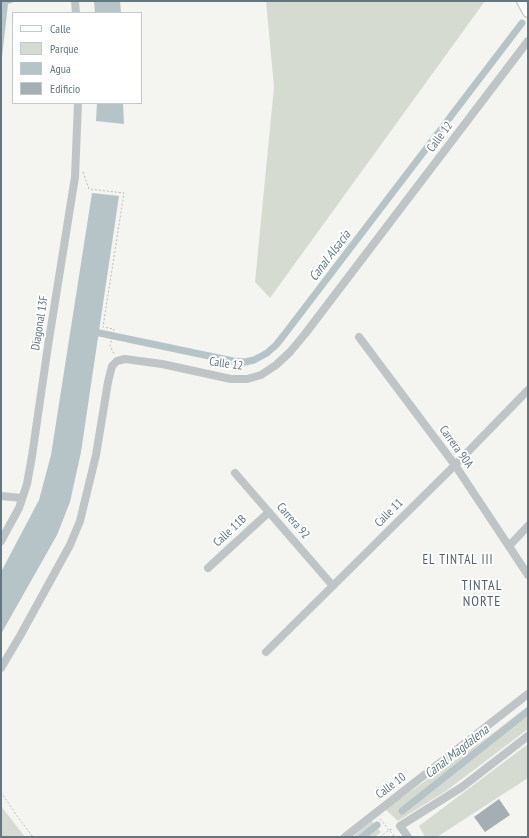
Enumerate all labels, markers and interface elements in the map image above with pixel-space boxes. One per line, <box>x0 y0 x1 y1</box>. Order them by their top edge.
legend <box>12 12 142 104</box>
text: Calle <box>50 21 71 36</box>
text: Parque <box>50 41 79 56</box>
text: Agua <box>50 61 71 76</box>
text: Edificio <box>50 81 80 96</box>
street label: Calle 12 <box>424 119 456 155</box>
water label: Canal Alsacia <box>306 228 354 284</box>
street label: Diagonal 13F <box>29 295 51 351</box>
street label: Calle 12 <box>208 355 244 373</box>
street label: Carrera 90A <box>436 423 476 471</box>
street label: Calle 11 <box>372 496 406 530</box>
street label: Carrera 92 <box>273 500 313 542</box>
street label: Calle 11B <box>211 512 249 550</box>
district label: EL TINTAL III <box>422 552 494 568</box>
district label: TINTAL NORTE <box>462 578 502 610</box>
water label: Canal Magdalena <box>422 722 492 782</box>
street label: Calle 10 <box>373 770 409 802</box>

